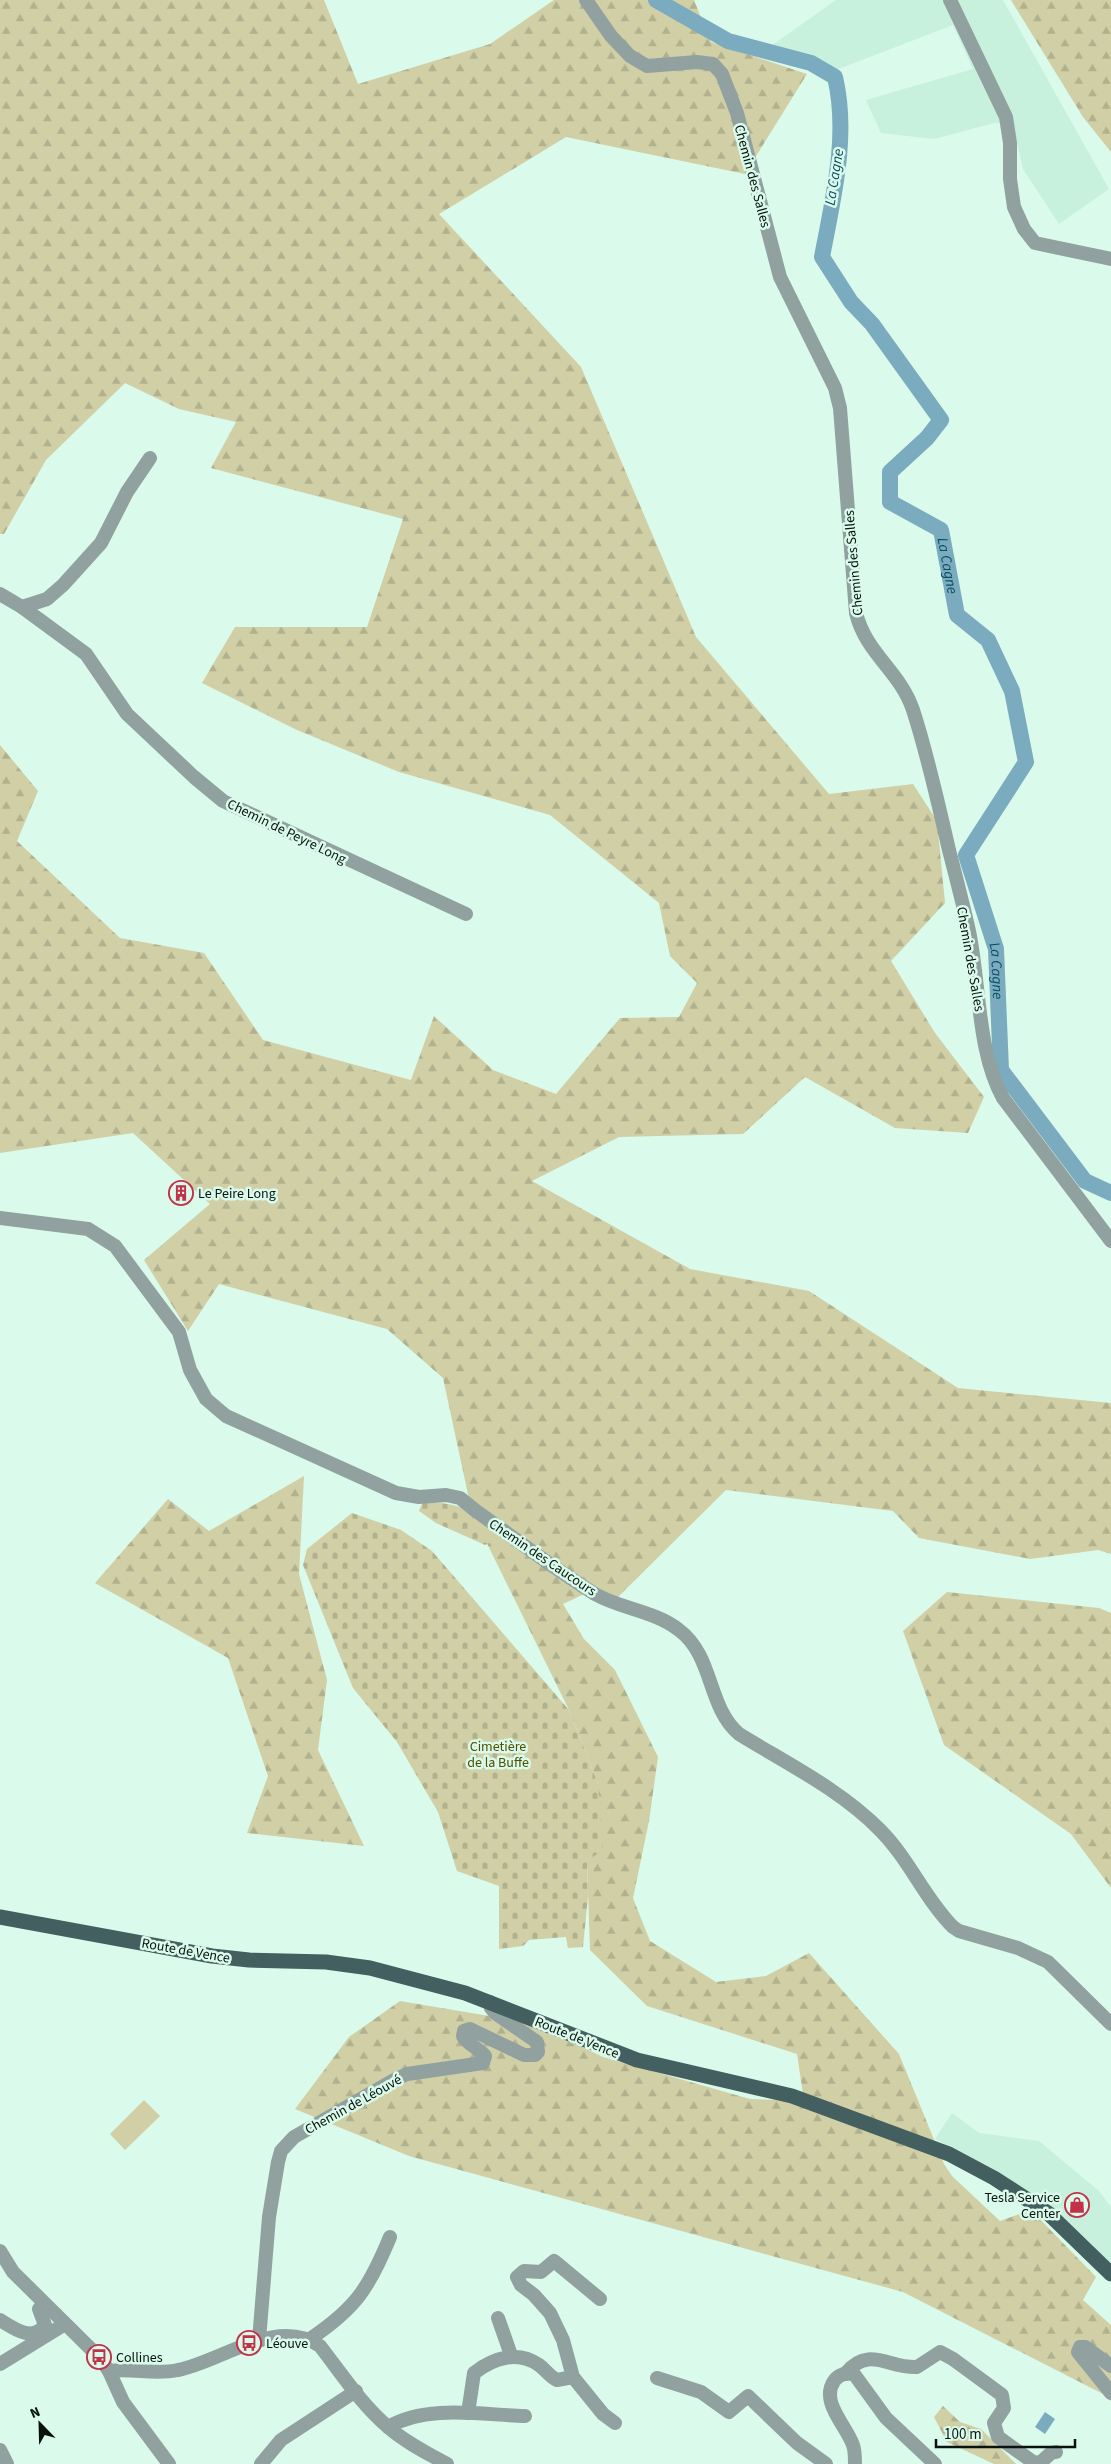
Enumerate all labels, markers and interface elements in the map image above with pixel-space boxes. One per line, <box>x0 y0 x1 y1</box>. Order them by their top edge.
street label: Chemin des Salles <box>729 123 775 230</box>
water label: La Cagne <box>820 147 849 207</box>
street label: Chemin des Salles <box>839 509 869 617</box>
water label: La Cagne <box>932 536 963 596</box>
street label: Chemin de Peyre Long <box>224 794 349 869</box>
street label: Chemin des Salles <box>951 905 989 1013</box>
water label: La Cagne <box>983 939 1008 1000</box>
building icon: Le Peire Long <box>168 1180 194 1206</box>
place label: Le Peire Long <box>198 1184 276 1204</box>
street label: Chemin des Caucours <box>485 1514 600 1601</box>
park label: Cimetière de la Buffe <box>467 1737 529 1773</box>
street label: Route de Vence <box>140 1933 232 1969</box>
street label: Route de Vence <box>531 2012 622 2064</box>
street label: Chemin de Léouvé <box>301 2070 406 2140</box>
place label: Tesla Service Center <box>985 2188 1060 2224</box>
shop icon: Tesla Service Center <box>1064 2192 1090 2218</box>
bus stop icon: Léouve <box>236 2330 262 2356</box>
place label: Léouve <box>266 2334 308 2354</box>
bus stop icon: Collines <box>86 2344 112 2370</box>
place label: Collines <box>116 2348 163 2368</box>
north arrow <box>15 2399 65 2449</box>
text: N <box>27 2402 44 2424</box>
scale bar <box>936 2416 1075 2448</box>
text: 100 m <box>944 2424 982 2445</box>

